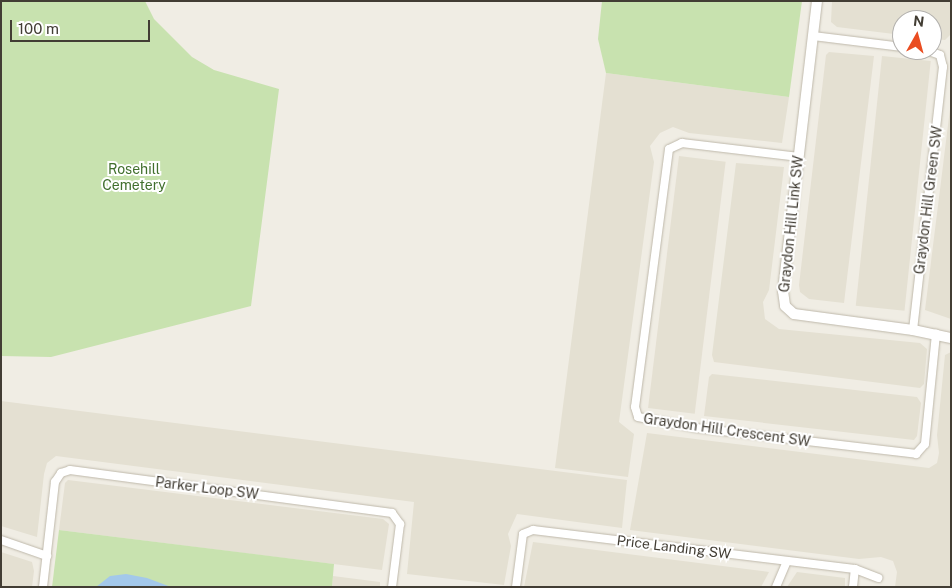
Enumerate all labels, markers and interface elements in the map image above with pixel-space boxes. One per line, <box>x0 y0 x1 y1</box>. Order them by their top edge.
scale bar <box>12 10 152 42</box>
north arrow <box>892 10 942 60</box>
text: N <box>912 12 925 30</box>
text: 100 m <box>18 20 59 37</box>
street label: Graydon Hill Green SW <box>911 125 945 275</box>
street label: Graydon Hill Link SW <box>775 155 807 293</box>
park label: Rosehill Cemetery <box>102 161 166 193</box>
street label: Graydon Hill Crescent SW <box>642 410 812 450</box>
street label: Parker Loop SW <box>154 473 260 503</box>
street label: Price Landing SW <box>616 532 732 562</box>

